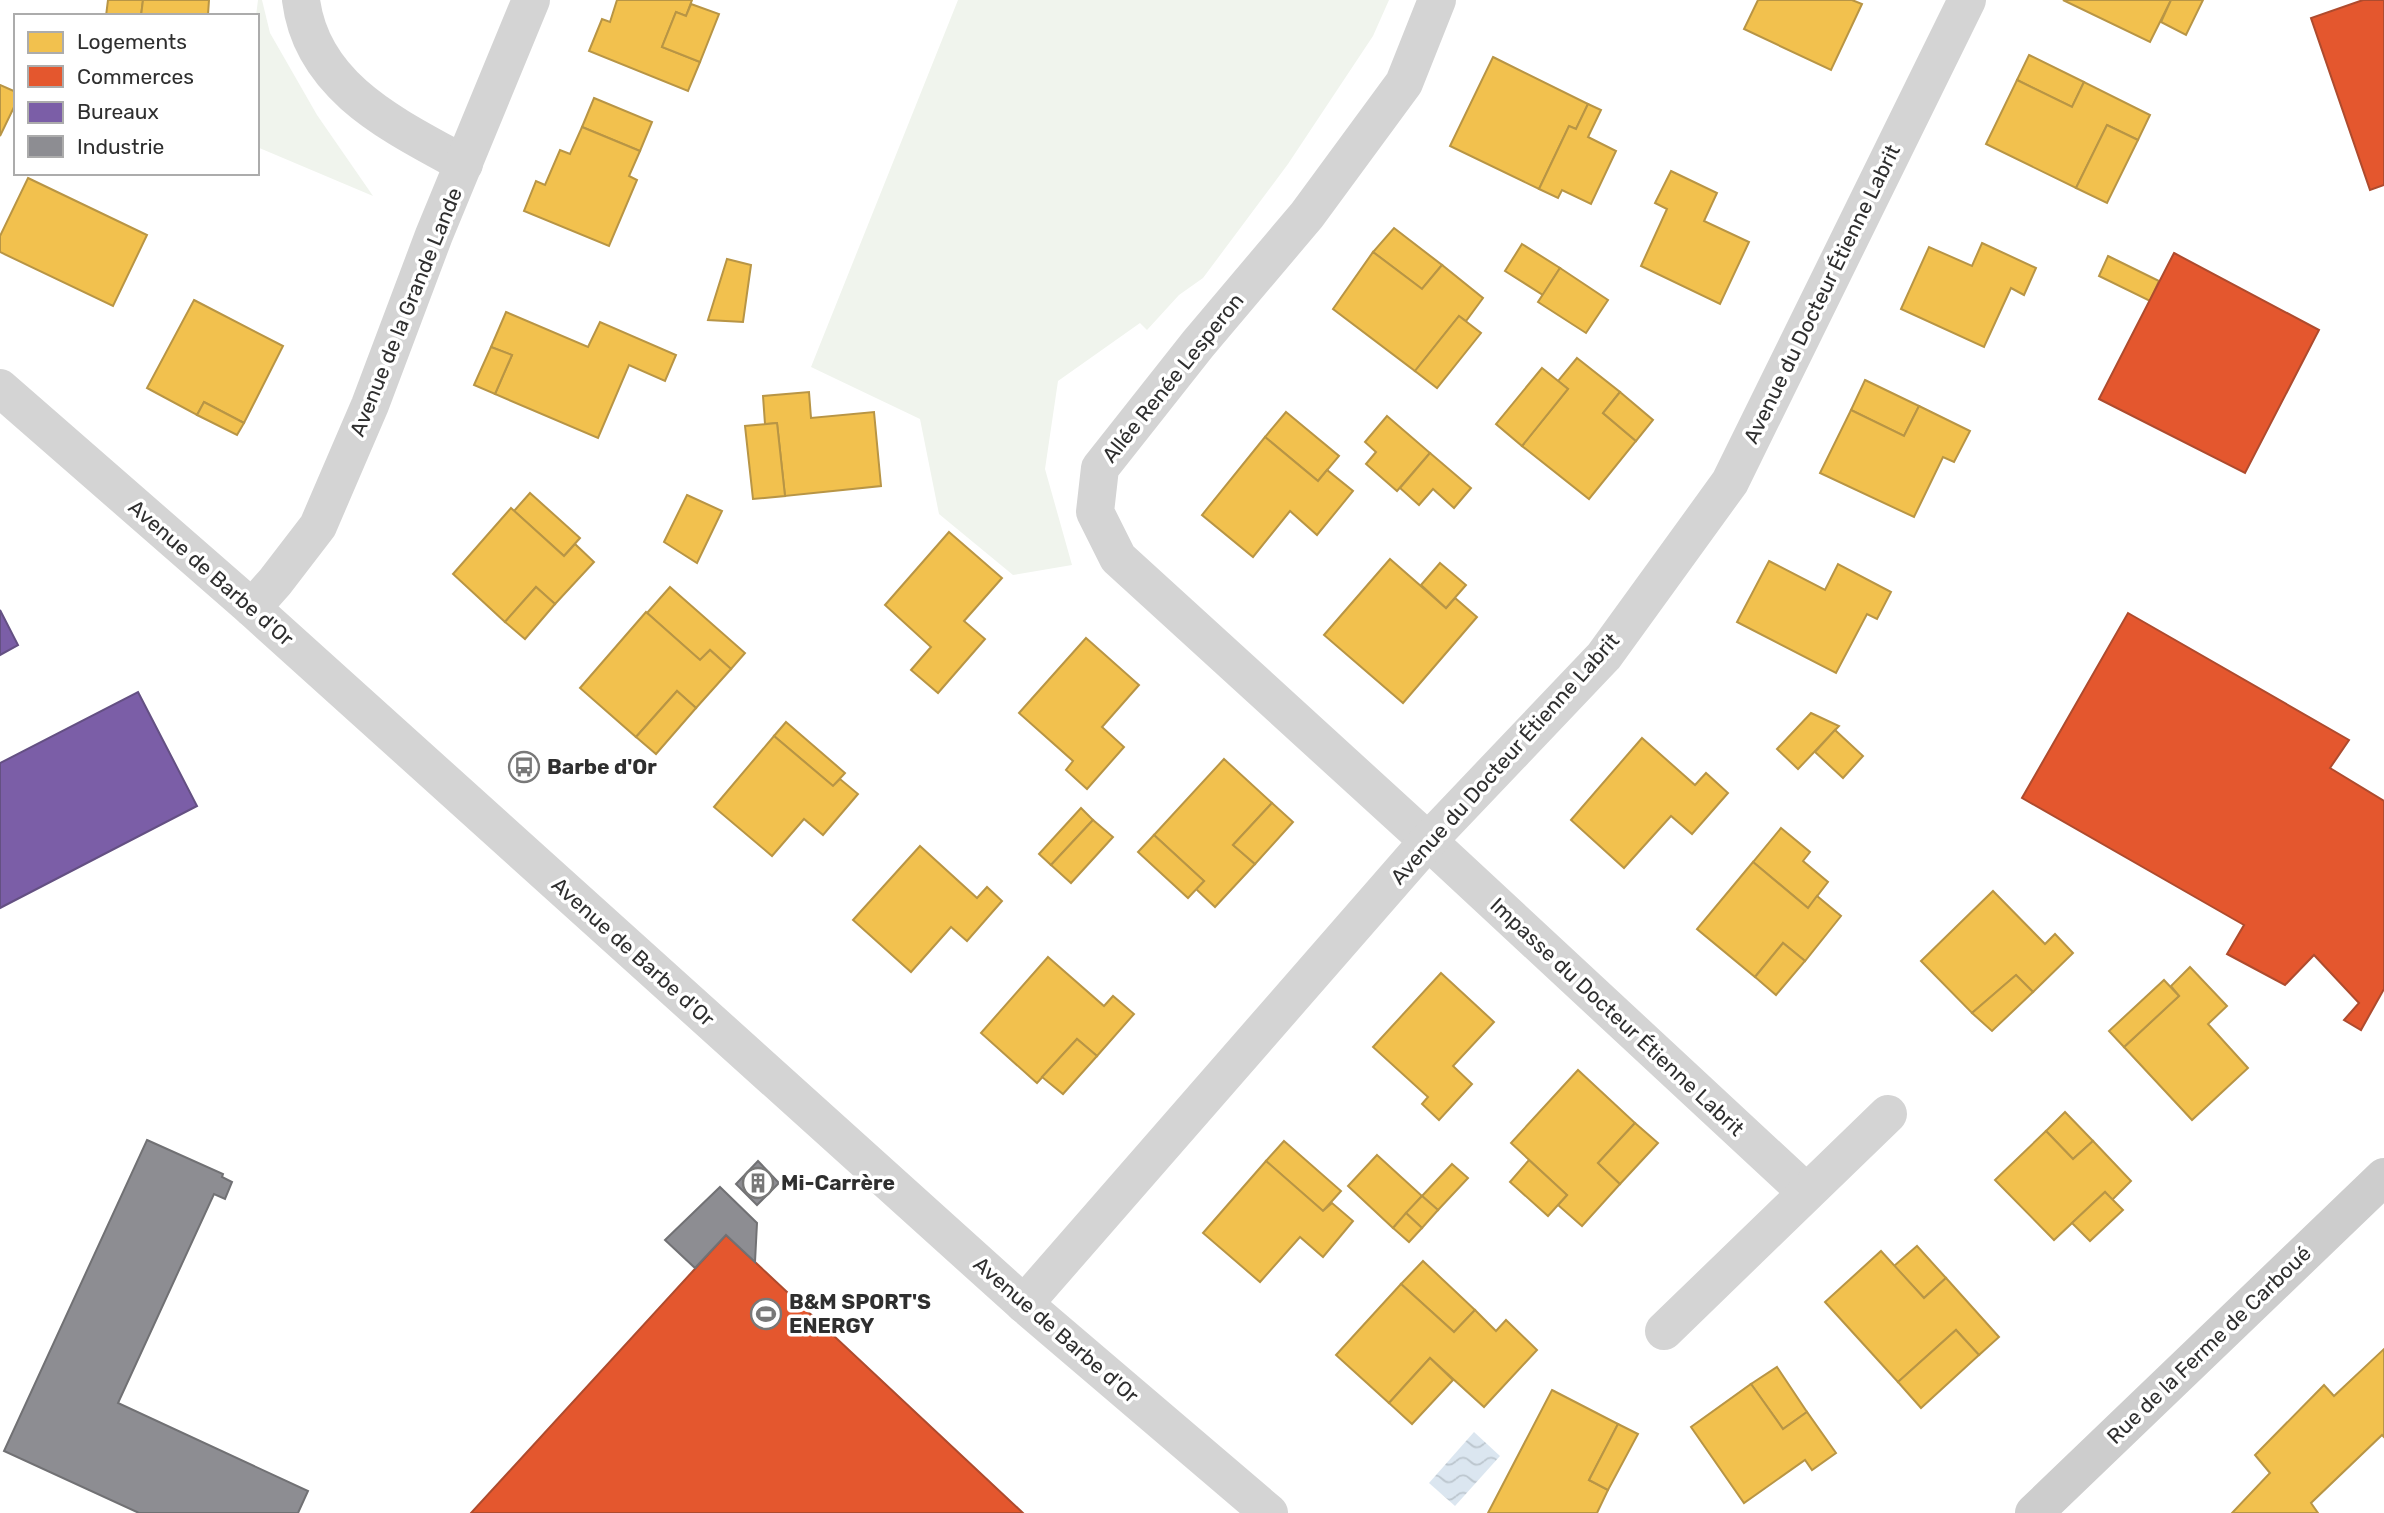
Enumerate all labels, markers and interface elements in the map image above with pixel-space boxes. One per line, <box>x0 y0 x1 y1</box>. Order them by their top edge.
legend <box>14 14 259 175</box>
text: Logements <box>77 29 187 54</box>
text: Commerces <box>77 64 194 89</box>
text: Bureaux <box>77 99 159 124</box>
text: Industrie <box>77 134 164 159</box>
street label: Avenue du Docteur Étienne Labrit <box>1738 140 1905 447</box>
street label: Avenue de la Grande Lande <box>344 184 467 440</box>
street label: Allée Renée Lesperon <box>1097 288 1249 467</box>
street label: Avenue de Barbe d'Or <box>124 494 299 651</box>
street label: Avenue du Docteur Étienne Labrit <box>1385 628 1624 889</box>
bus stop icon: Barbe d'Or <box>507 750 541 784</box>
place label: Barbe d'Or <box>547 754 657 779</box>
street label: Avenue de Barbe d'Or <box>547 872 720 1031</box>
street label: Impasse du Docteur Étienne Labrit <box>1485 892 1749 1141</box>
building icon: Mi-Carrère <box>741 1166 775 1200</box>
place label: Mi-Carrère <box>781 1170 895 1195</box>
street label: Rue de la Ferme de Carboué <box>2101 1241 2316 1449</box>
street label: Avenue de Barbe d'Or <box>969 1251 1144 1408</box>
place label: B&M SPORT'S ENERGY <box>789 1289 931 1338</box>
sports icon: B&M SPORT'S ENERGY <box>749 1297 783 1331</box>

